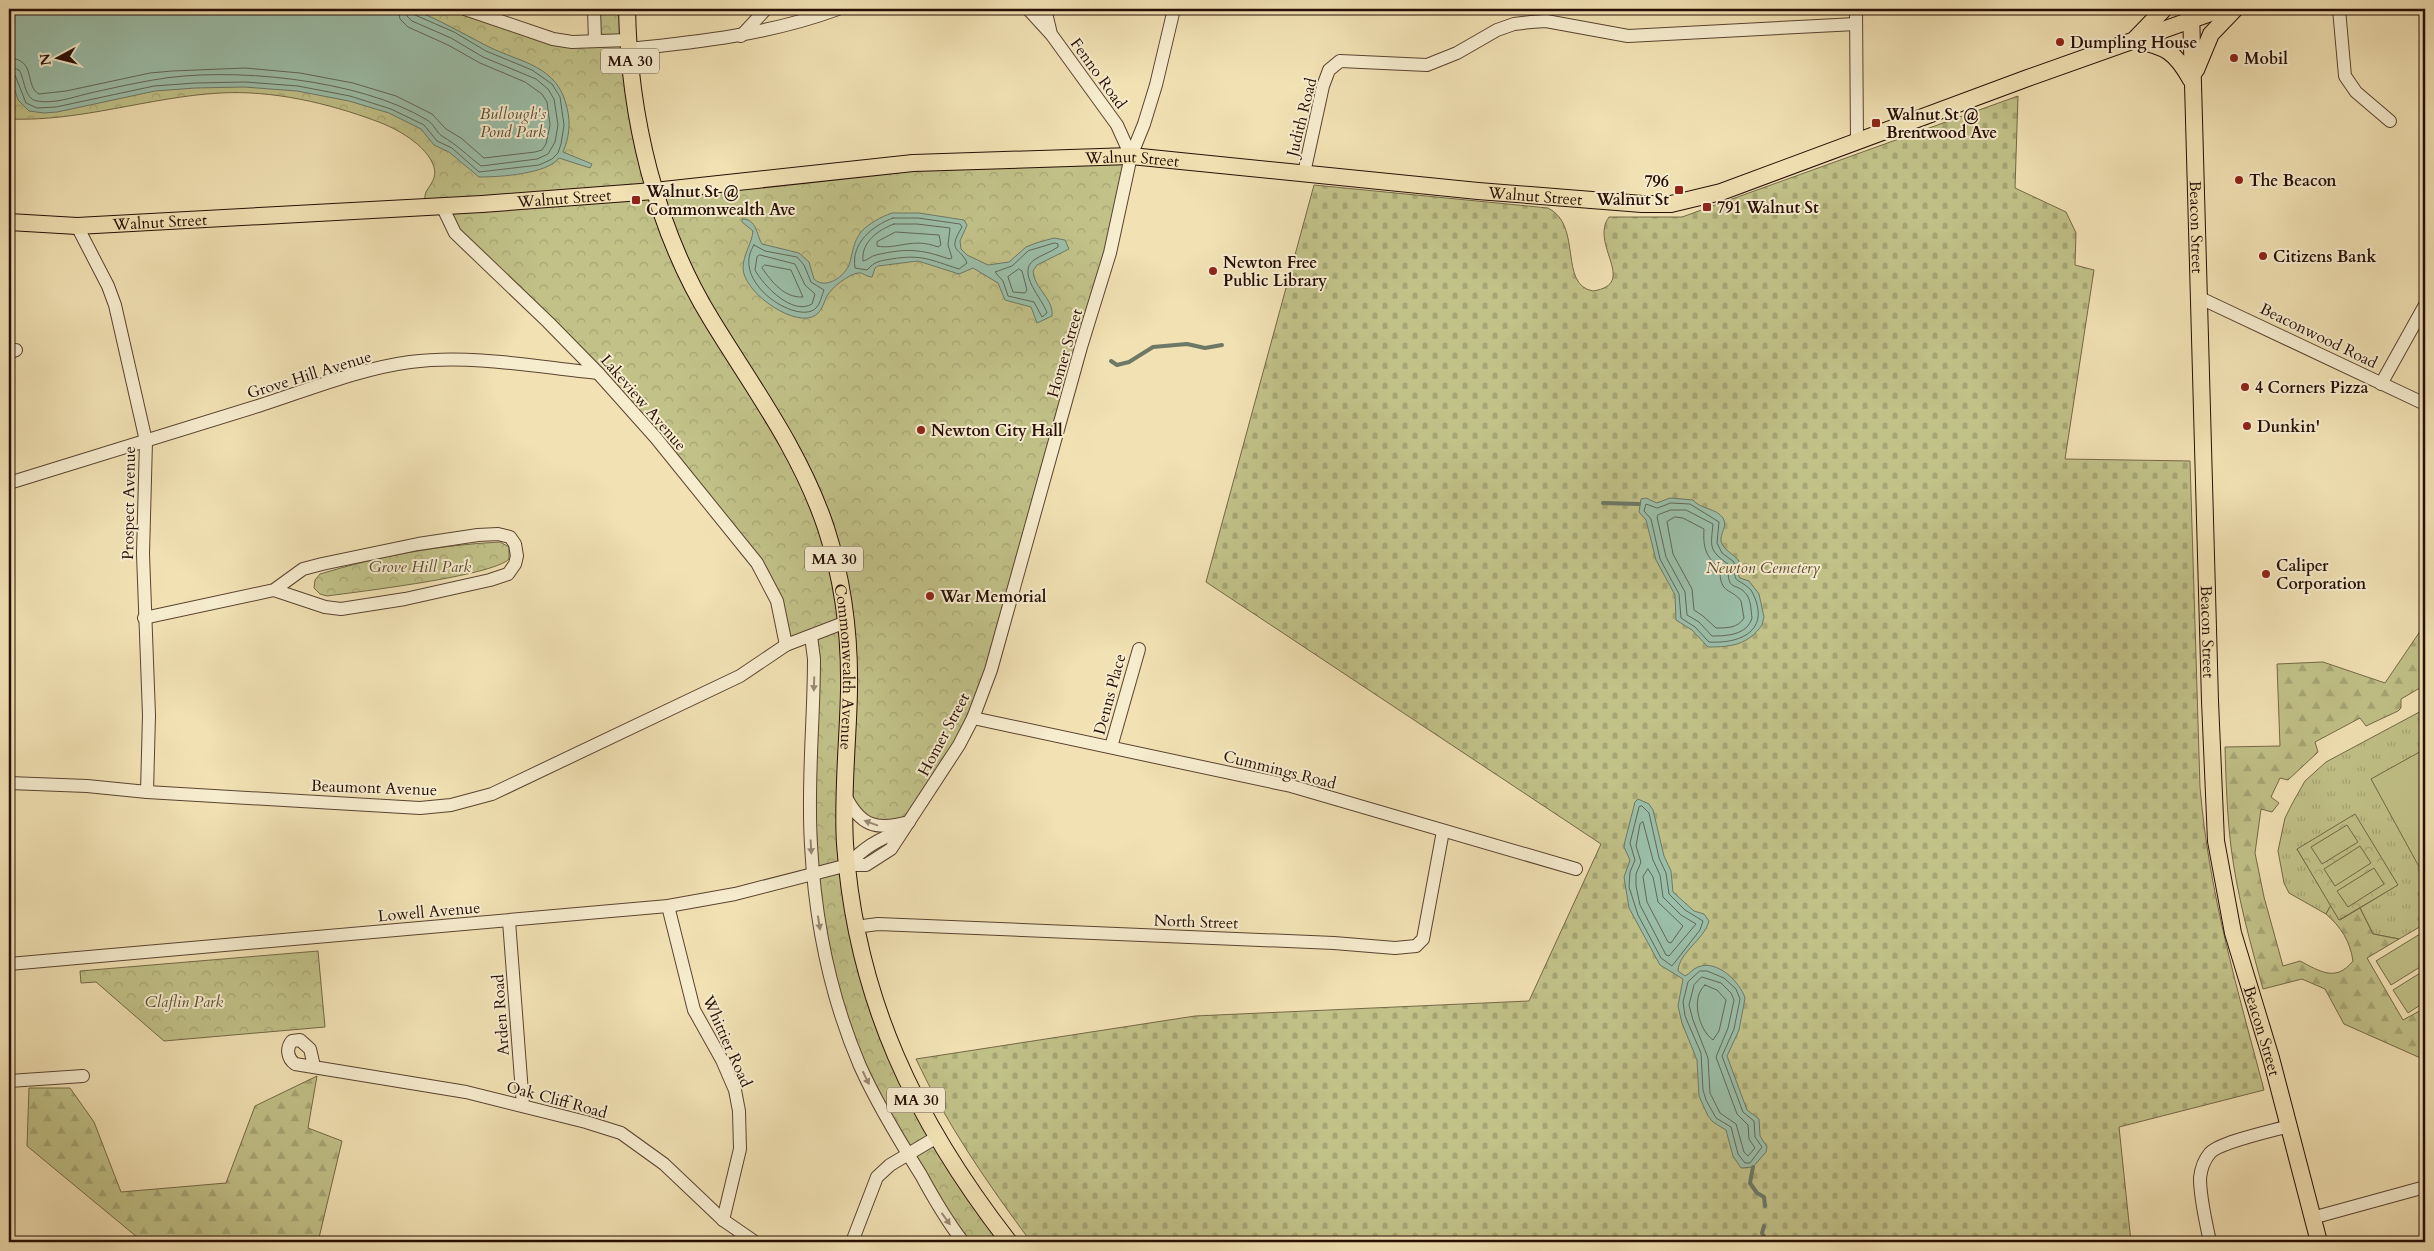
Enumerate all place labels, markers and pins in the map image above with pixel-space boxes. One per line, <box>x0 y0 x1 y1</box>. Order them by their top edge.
place label: Dumpling House <box>2070 32 2198 54</box>
marker: Dumpling House <box>2054 36 2066 48</box>
place label: Mobil <box>2244 48 2288 70</box>
marker: Mobil <box>2228 52 2240 64</box>
place label: Walnut St @ Brentwood Ave <box>1885 104 1997 144</box>
marker: Walnut St @ Brentwood Ave <box>1870 117 1882 129</box>
place label: The Beacon <box>2249 170 2337 192</box>
place label: 796 Walnut St <box>1595 171 1669 211</box>
marker: The Beacon <box>2233 174 2245 186</box>
place label: Walnut St @ Commonwealth Ave <box>645 181 796 221</box>
marker: 796 Walnut St <box>1673 184 1685 196</box>
marker: Walnut St @ Commonwealth Ave <box>630 194 642 206</box>
place label: 791 Walnut St <box>1717 197 1819 219</box>
marker: 791 Walnut St <box>1701 201 1713 213</box>
place label: Citizens Bank <box>2273 246 2376 268</box>
marker: Citizens Bank <box>2257 250 2269 262</box>
place label: Newton Free Public Library <box>1223 252 1327 292</box>
marker: Newton Free Public Library <box>1207 265 1219 277</box>
place label: 4 Corners Pizza <box>2255 377 2369 399</box>
marker: 4 Corners Pizza <box>2239 381 2251 393</box>
place label: Dunkin' <box>2257 416 2320 438</box>
place label: Newton City Hall <box>931 420 1063 442</box>
marker: Dunkin' <box>2241 420 2253 432</box>
marker: Newton City Hall <box>915 424 927 436</box>
place label: Caliper Corporation <box>2276 555 2367 595</box>
marker: Caliper Corporation <box>2260 568 2272 580</box>
place label: War Memorial <box>939 586 1047 608</box>
marker: War Memorial <box>924 590 936 602</box>

